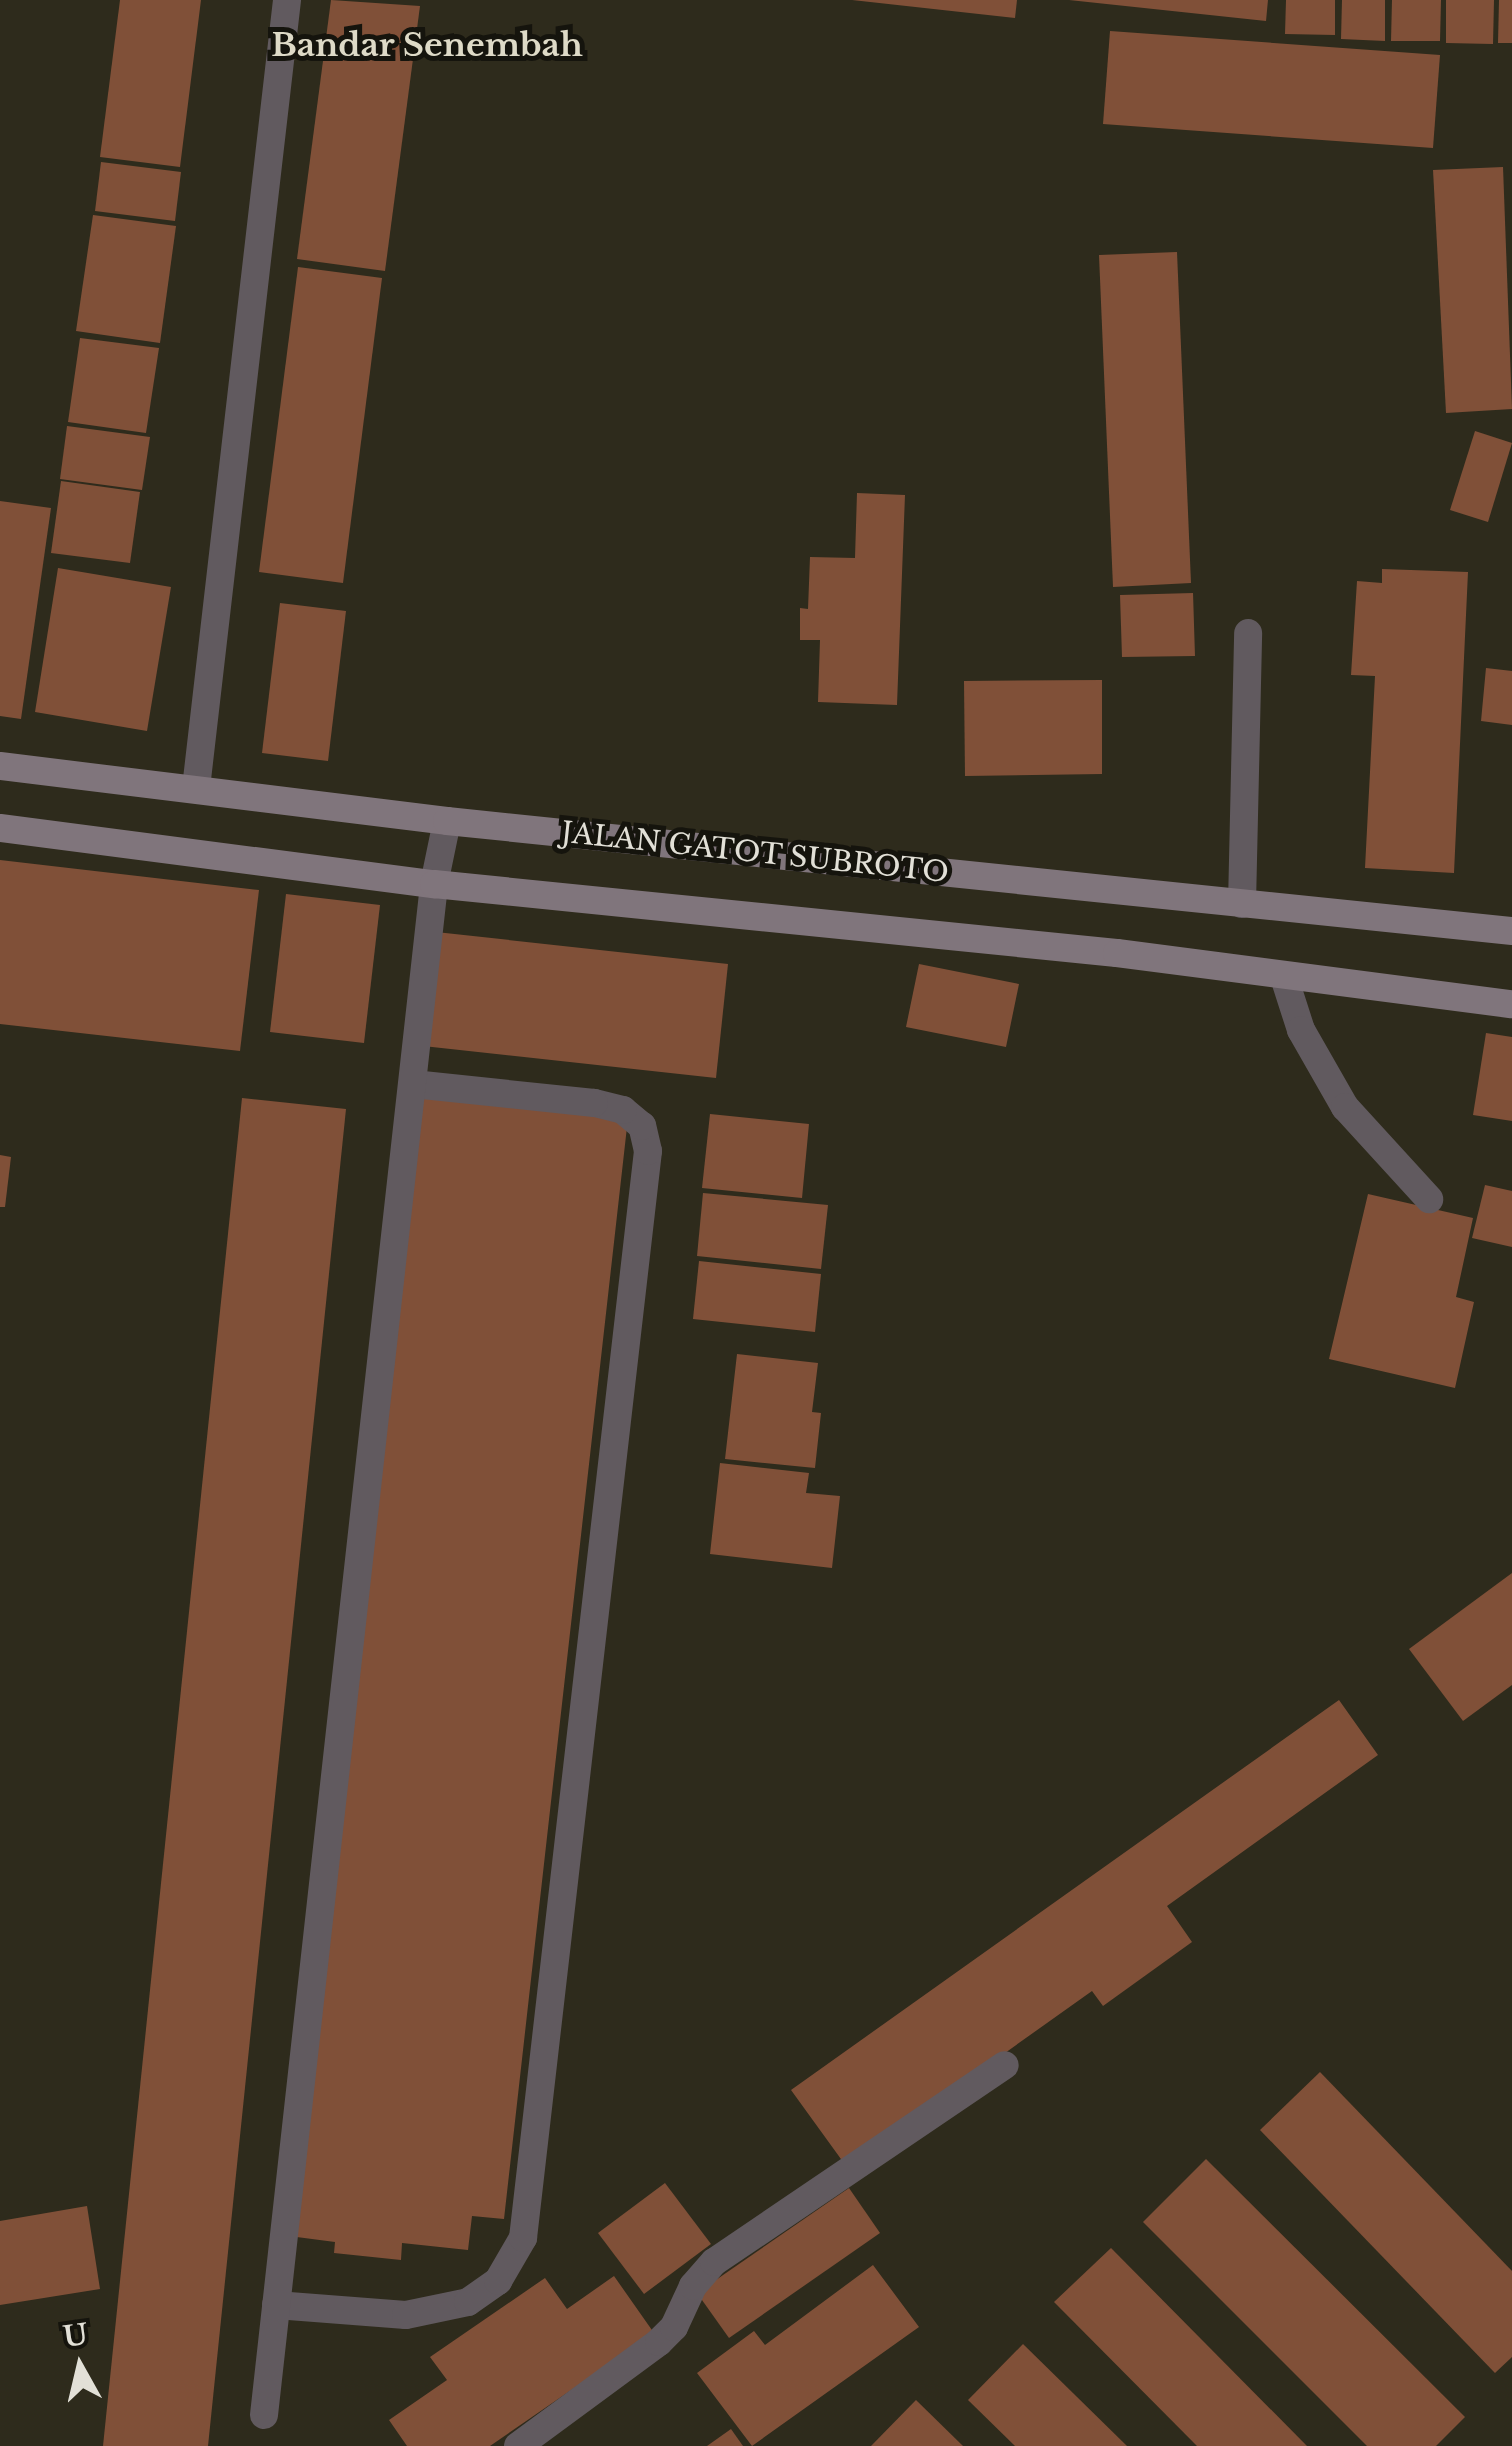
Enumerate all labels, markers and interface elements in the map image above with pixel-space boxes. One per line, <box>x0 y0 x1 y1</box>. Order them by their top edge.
district label: Bandar Senembah <box>271 26 583 64</box>
street label: JALAN GATOT SUBROTO <box>559 816 951 890</box>
north arrow <box>30 2316 130 2416</box>
text: U <box>61 2317 90 2355</box>

